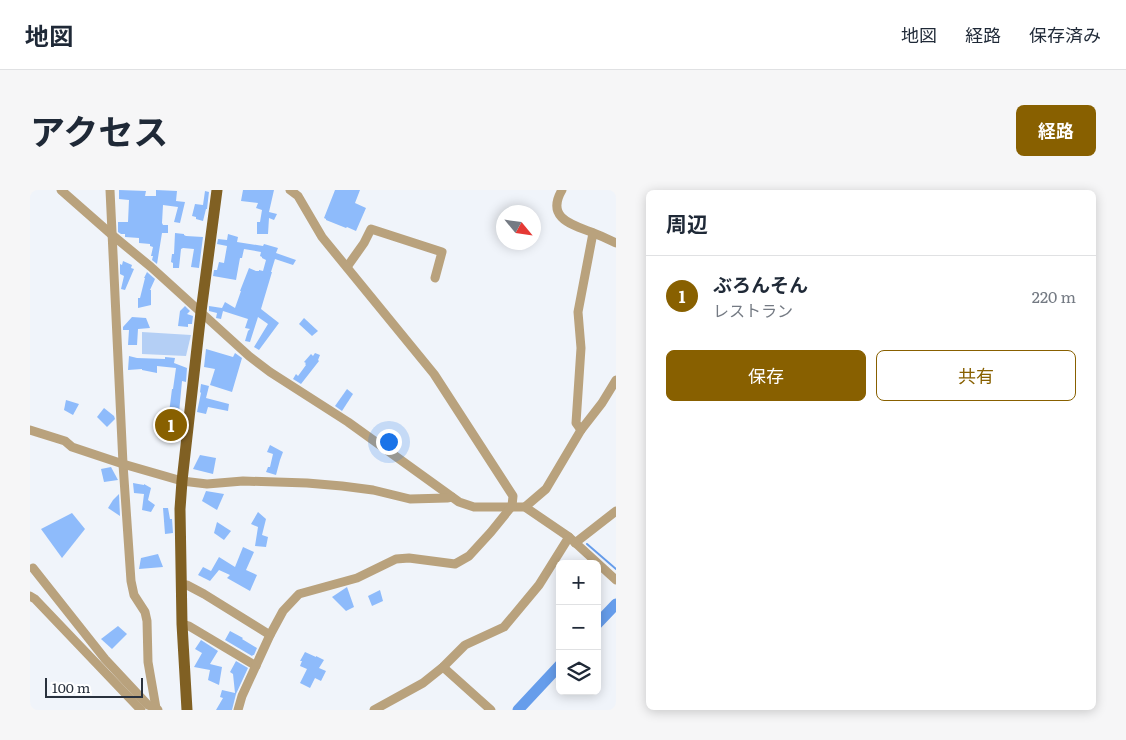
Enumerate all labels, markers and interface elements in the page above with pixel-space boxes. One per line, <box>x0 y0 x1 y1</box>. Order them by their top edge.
text: 地図 <box>25 17 73 52</box>
text: 地図 <box>901 21 937 48</box>
text: 経路 <box>965 21 1001 48</box>
text: 保存済み <box>1029 21 1101 48</box>
text: アクセス <box>30 104 168 156</box>
button: 経路 <box>1016 105 1096 156</box>
north arrow <box>496 205 541 250</box>
text: 周辺 <box>666 207 708 238</box>
text: ぶろんそん <box>713 270 808 298</box>
text: 1 <box>679 284 685 308</box>
text: 220 m <box>1032 284 1076 308</box>
text: レストラン <box>713 298 793 322</box>
button: 保存 <box>666 350 866 401</box>
button: 共有 <box>876 350 1076 401</box>
pin: 1 <box>155 406 187 444</box>
your location <box>376 429 402 455</box>
map controls <box>556 560 601 695</box>
button: + <box>556 560 601 605</box>
button: − <box>556 605 601 650</box>
button: layers <box>556 650 601 695</box>
scale bar <box>45 675 142 698</box>
text: 100 m <box>52 677 90 697</box>

